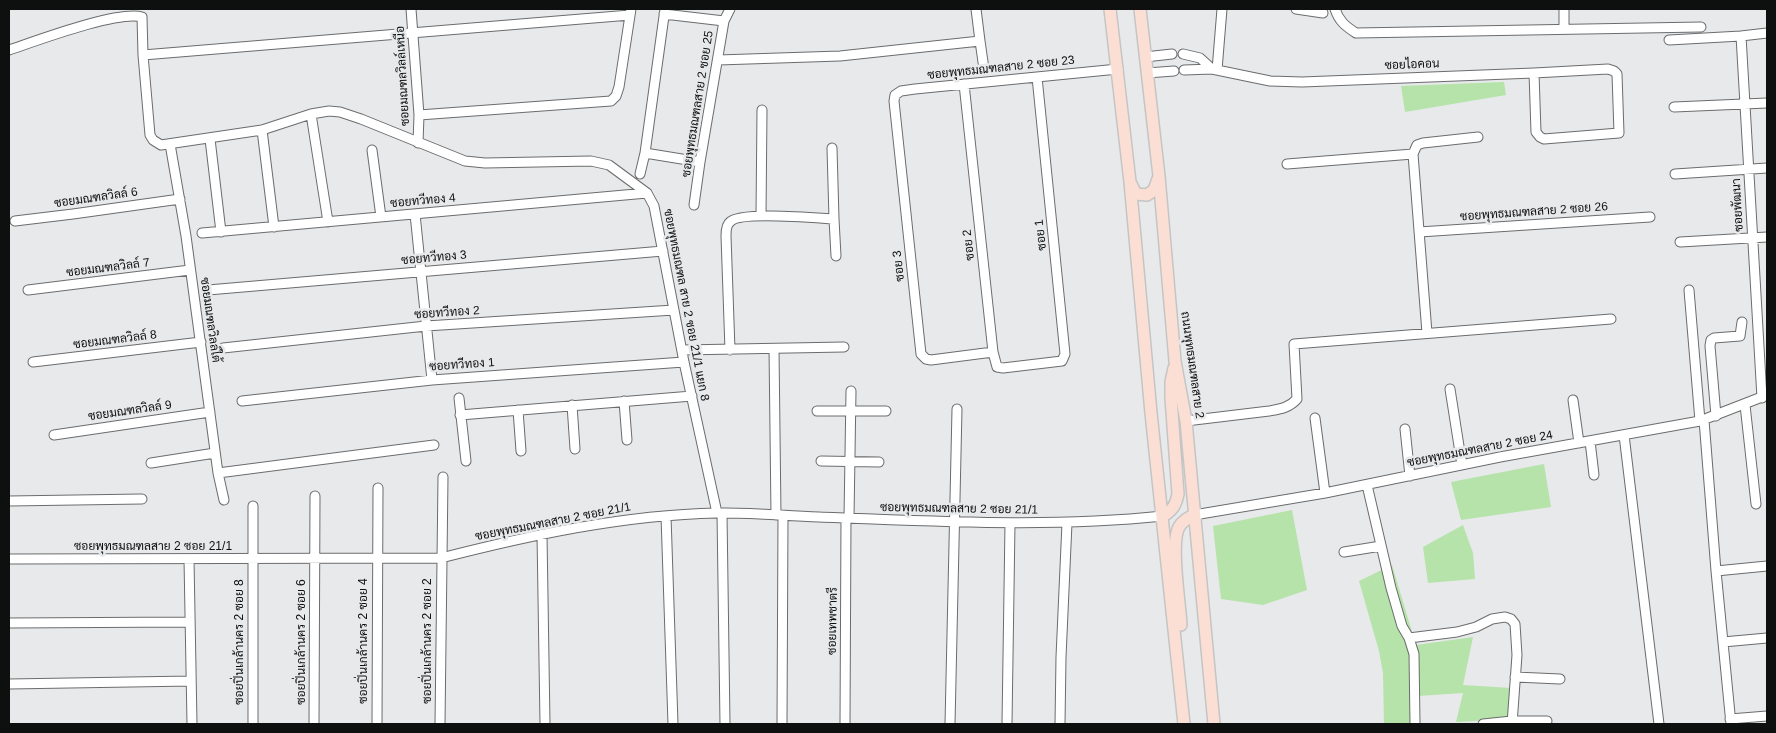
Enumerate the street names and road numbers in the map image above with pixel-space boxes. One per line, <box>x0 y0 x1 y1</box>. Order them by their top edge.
street label: ซอยมณฑลวิลล์เหนือ <box>393 26 413 126</box>
street label: ซอยพุทธมณฑลสาย 2 ซอย 25 <box>679 30 717 178</box>
street label: ซอยพุทธมณฑลสาย 2 ซอย 23 <box>927 53 1075 83</box>
street label: ซอยไอคอน <box>1384 57 1440 73</box>
street label: ซอยพัฒนา <box>1729 178 1747 232</box>
street label: ซอยมณฑลวิลล์ 6 <box>53 185 139 211</box>
street label: ซอยทวีทอง 4 <box>390 191 456 211</box>
street label: ซอยพุทธมณฑลสาย 2 ซอย 26 <box>1460 200 1608 224</box>
street label: ซอยพุทธมณฑล สาย 2 ซอย 21/1 แยก 8 <box>660 208 712 402</box>
street label: ซอย 1 <box>1032 219 1050 251</box>
street label: ซอย 2 <box>960 229 978 261</box>
street label: ซอยทวีทอง 3 <box>401 248 467 268</box>
street label: ซอย 3 <box>890 250 908 282</box>
street label: ซอยมณฑลวิลล์ 7 <box>65 256 151 280</box>
street label: ซอยมณฑลวิลล์ใต้ <box>197 276 223 364</box>
street label: ซอยทวีทอง 2 <box>414 304 480 322</box>
street label: ถนนพุทธมณฑลสาย 2 <box>1177 311 1207 419</box>
street label: ซอยมณฑลวิลล์ 8 <box>72 328 158 352</box>
street label: ซอยทวีทอง 1 <box>429 356 495 374</box>
street label: ซอยมณฑลวิลล์ 9 <box>87 398 173 424</box>
street label: ซอยพุทธมณฑลสาย 2 ซอย 24 <box>1406 428 1554 470</box>
street label: ซอยพุทธมณฑลสาย 2 ซอย 21/1 <box>474 500 632 544</box>
street label: ซอยพุทธมณฑลสาย 2 ซอย 21/1 <box>880 500 1038 518</box>
street label: ซอยพุทธมณฑลสาย 2 ซอย 21/1 <box>74 540 232 554</box>
street label: ซอยปิ่นเกล้านคร 2 ซอย 4 <box>357 578 371 704</box>
street label: ซอยปิ่นเกล้านคร 2 ซอย 2 <box>421 578 435 704</box>
street label: ซอยปิ่นเกล้านคร 2 ซอย 8 <box>233 579 247 705</box>
street label: ซอยปิ่นเกล้านคร 2 ซอย 6 <box>295 579 309 705</box>
street label: ซอยเทพชาตรี <box>825 587 841 655</box>

